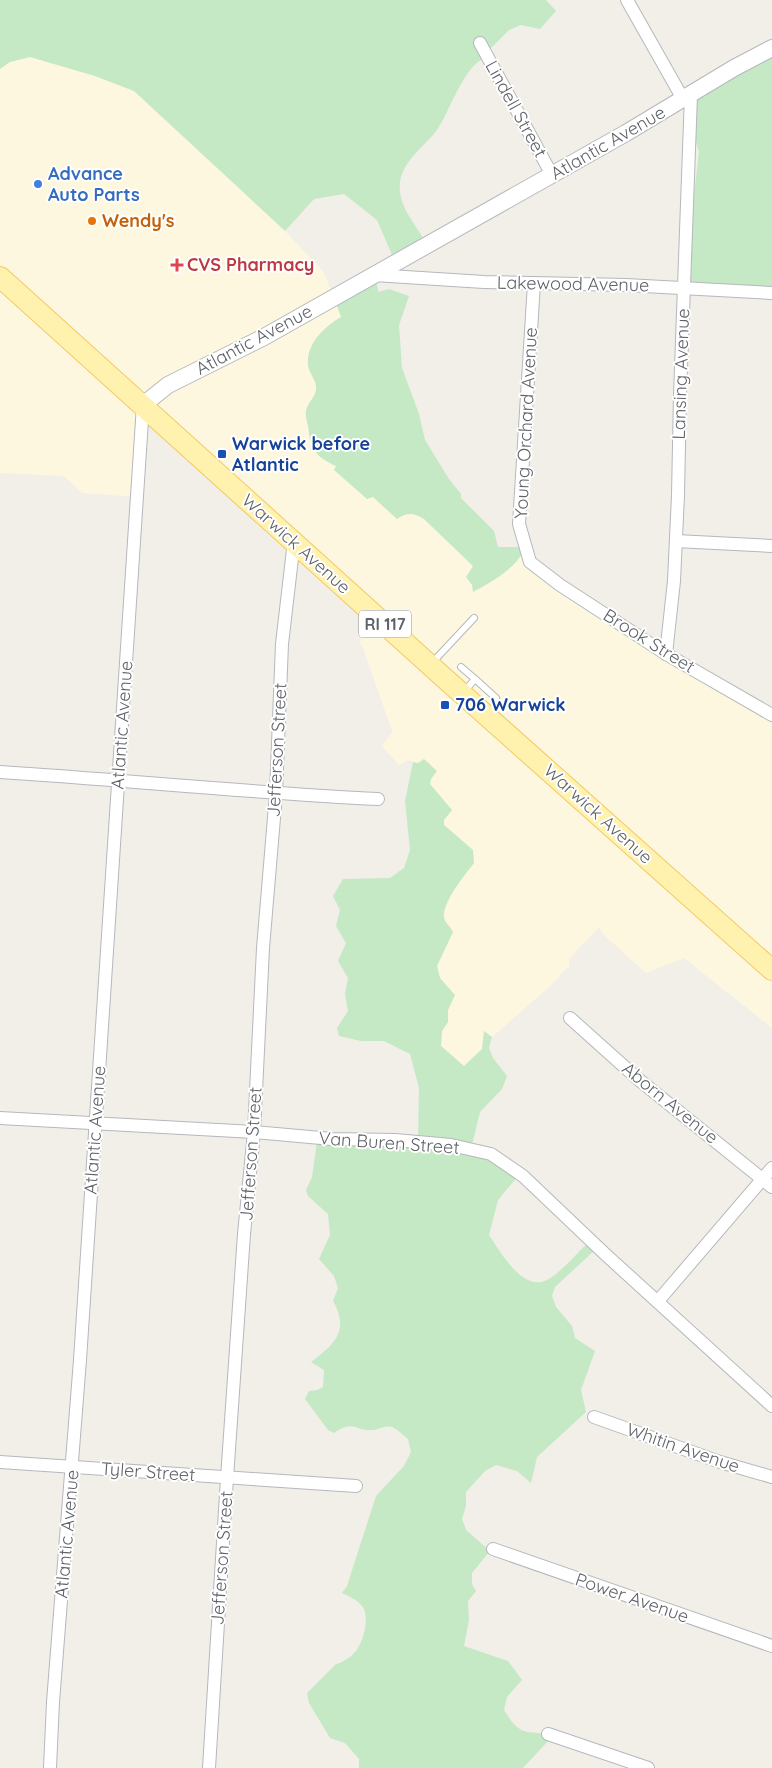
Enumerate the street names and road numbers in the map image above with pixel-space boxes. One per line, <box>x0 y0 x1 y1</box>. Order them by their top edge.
street label: Lindell Street <box>480 56 553 161</box>
street label: Atlantic Avenue <box>546 100 669 185</box>
street label: Lakewood Avenue <box>497 271 649 296</box>
street label: Atlantic Avenue <box>191 299 316 380</box>
street label: Lansing Avenue <box>667 308 694 440</box>
street label: Young Orchard Avenue <box>509 327 542 519</box>
street label: Warwick Avenue <box>237 489 356 599</box>
street label: Brook Street <box>599 603 699 678</box>
road number: RI 117 <box>359 610 411 638</box>
street label: Atlantic Avenue <box>106 660 137 790</box>
street label: Jefferson Street <box>262 682 292 818</box>
street label: Warwick Avenue <box>539 759 658 869</box>
street label: Aborn Avenue <box>618 1057 723 1148</box>
street label: Atlantic Avenue <box>79 1065 110 1195</box>
street label: Jefferson Street <box>234 1086 267 1222</box>
street label: Van Buren Street <box>318 1126 460 1159</box>
street label: Whitin Avenue <box>623 1417 743 1478</box>
street label: Tyler Street <box>100 1457 196 1486</box>
street label: Atlantic Avenue <box>49 1469 84 1599</box>
street label: Jefferson Street <box>205 1490 238 1626</box>
street label: Power Avenue <box>572 1567 692 1628</box>

